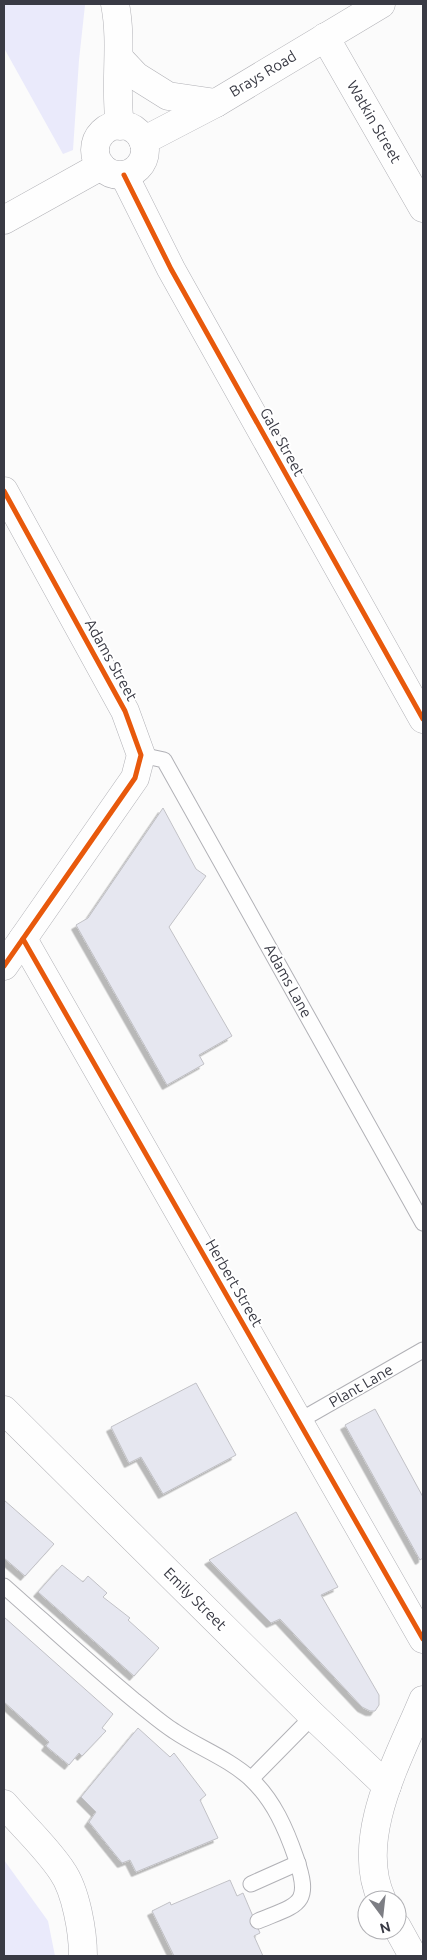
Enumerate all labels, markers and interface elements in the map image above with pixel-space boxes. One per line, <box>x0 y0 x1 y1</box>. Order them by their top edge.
street label: Brays Road <box>226 47 299 100</box>
street label: Watkin Street <box>344 78 405 166</box>
street label: Gale Street <box>257 405 308 479</box>
street label: Adams Street <box>82 616 141 704</box>
street label: Adams Lane <box>261 941 316 1020</box>
street label: Herbert Street <box>202 1236 266 1330</box>
street label: Plant Lane <box>326 1361 396 1411</box>
street label: Emily Street <box>161 1564 230 1634</box>
north arrow <box>357 1890 407 1940</box>
text: N <box>378 1918 392 1937</box>

